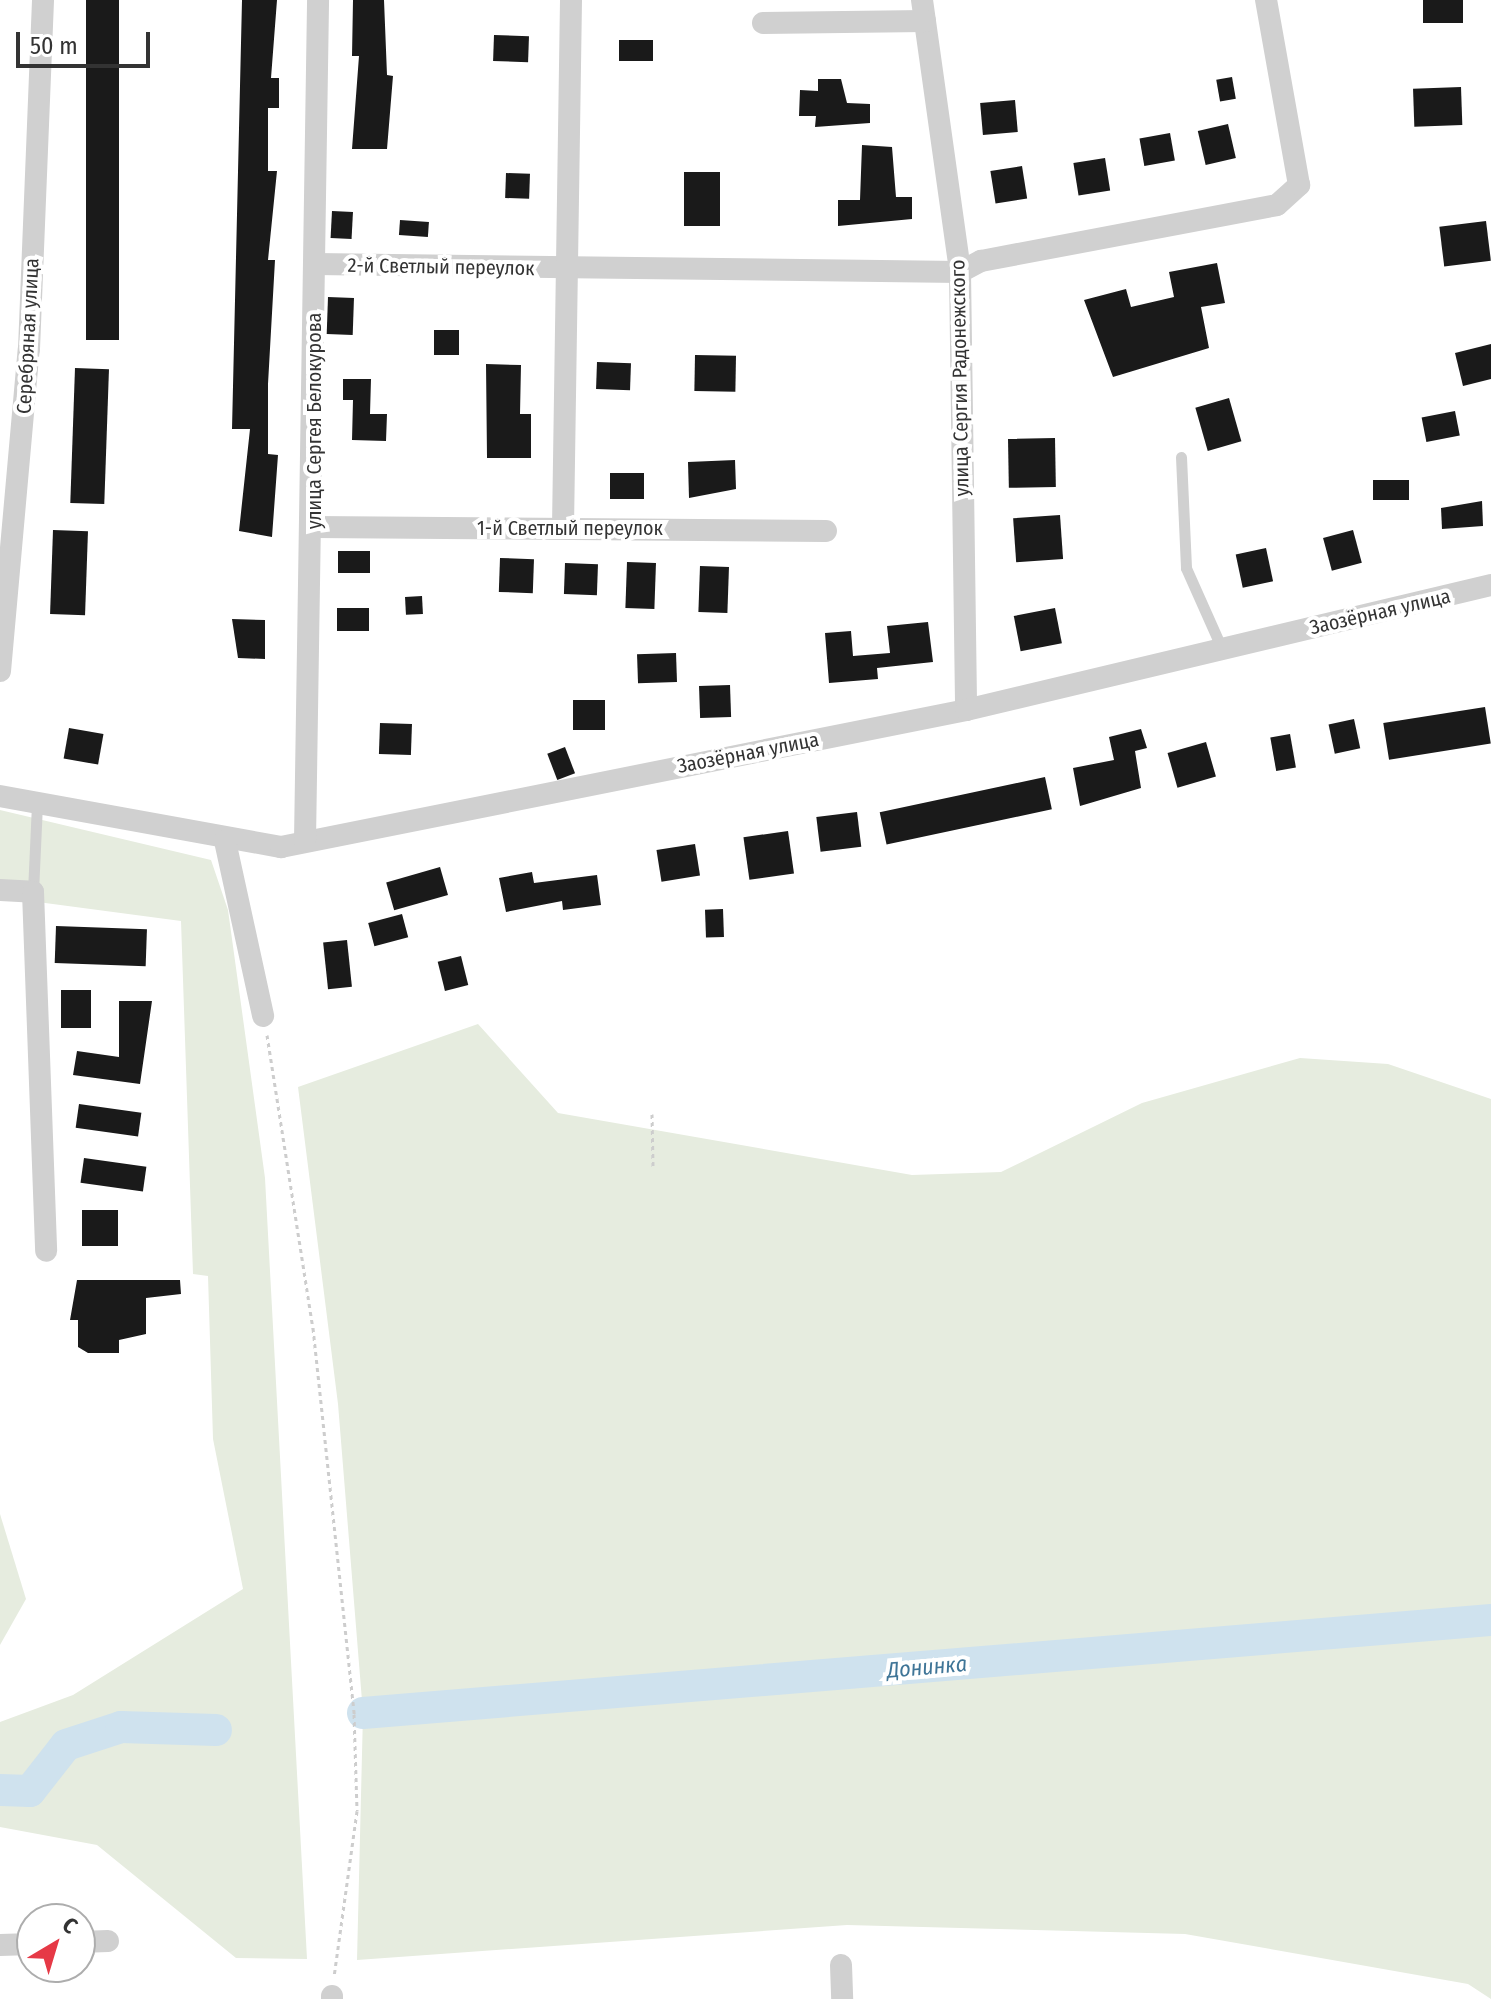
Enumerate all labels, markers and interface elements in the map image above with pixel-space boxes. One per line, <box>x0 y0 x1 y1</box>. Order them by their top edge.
scale bar <box>20 16 154 66</box>
text: 50 m <box>30 32 78 60</box>
street label: 2-й Светлый переулок <box>347 253 535 281</box>
street label: Серебряная улица <box>12 257 44 415</box>
street label: улица Сергия Радонежского <box>946 259 974 497</box>
street label: улица Сергея Белокурова <box>302 313 326 529</box>
street label: 1-й Светлый переулок <box>477 516 663 540</box>
street label: Заозёрная улица <box>1307 584 1453 640</box>
street label: Заозёрная улица <box>675 727 821 779</box>
water label: Донинка <box>886 1650 968 1684</box>
north arrow <box>16 1903 96 1983</box>
text: С <box>57 1911 83 1939</box>

